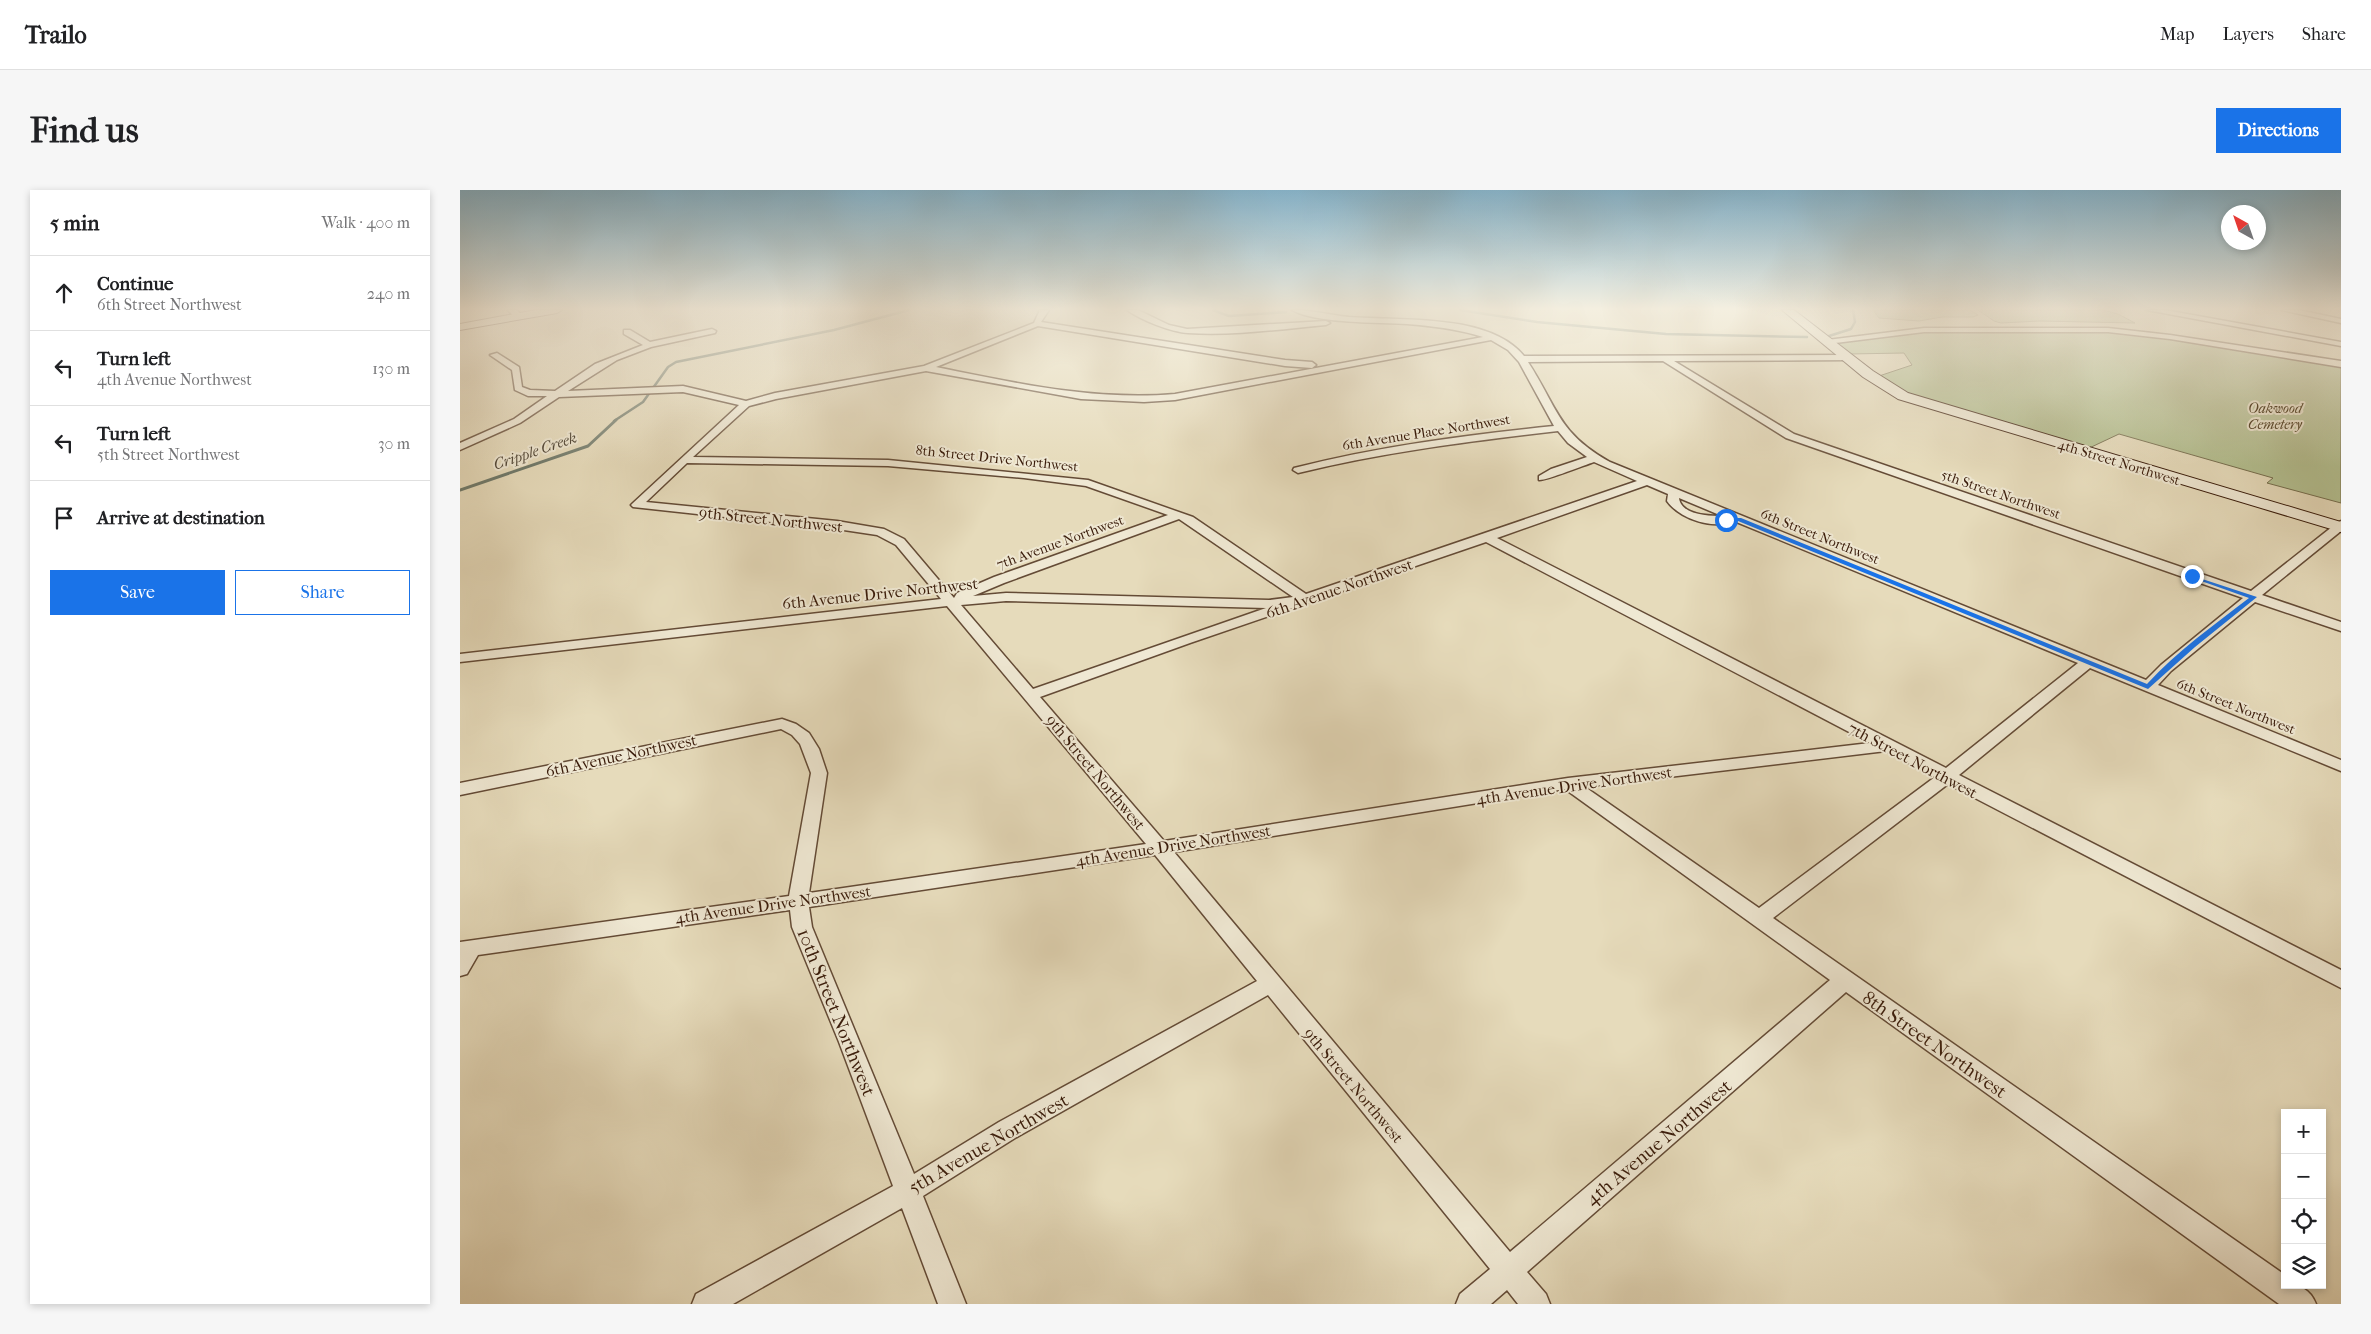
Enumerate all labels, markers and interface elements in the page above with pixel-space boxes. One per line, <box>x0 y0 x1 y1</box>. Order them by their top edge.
text: Trailo <box>25 21 87 49</box>
text: Map <box>2160 24 2194 45</box>
text: Layers <box>2222 24 2274 45</box>
text: Share <box>2302 24 2346 45</box>
button: Directions <box>2216 108 2341 153</box>
text: Find us <box>30 110 139 151</box>
north arrow <box>2221 205 2266 250</box>
text: 5 min <box>50 211 99 235</box>
text: Walk · 400 m <box>321 213 410 232</box>
text: Continue <box>97 273 173 295</box>
icon: ahead <box>50 279 78 307</box>
text: 240 m <box>367 284 410 303</box>
text: 6th Street Northwest <box>97 295 242 314</box>
text: Turn left <box>97 348 171 370</box>
icon: left <box>50 354 78 382</box>
text: 130 m <box>372 359 410 378</box>
text: 4th Avenue Northwest <box>97 370 252 389</box>
park label: Oakwood Cemetery <box>2248 400 2304 433</box>
street label: 6th Avenue Place Northwest <box>1341 411 1511 454</box>
text: Turn left <box>97 423 171 445</box>
water label: Cripple Creek <box>491 428 579 474</box>
icon: left <box>50 429 78 457</box>
text: 30 m <box>378 434 410 453</box>
street label: 4th Street Northwest <box>2056 436 2182 489</box>
street label: 8th Street Drive Northwest <box>915 442 1079 475</box>
text: 5th Street Northwest <box>97 445 240 464</box>
street label: 5th Street Northwest <box>1939 466 2063 523</box>
street label: 9th Street Northwest <box>698 503 844 537</box>
icon: arrive <box>50 504 78 532</box>
street label: 6th Street Northwest <box>1758 505 1882 568</box>
text: Arrive at destination <box>97 507 265 529</box>
route start <box>1715 509 1738 532</box>
street label: 7th Avenue Northwest <box>994 512 1126 573</box>
street label: 6th Avenue Northwest <box>1263 554 1415 623</box>
route end <box>2181 565 2204 588</box>
button: Save <box>50 570 225 615</box>
button: Share <box>235 570 410 615</box>
street label: 6th Avenue Drive Northwest <box>781 574 979 613</box>
street label: 6th Street Northwest <box>2174 675 2298 738</box>
street label: 9th Street Northwest <box>1042 711 1149 834</box>
street label: 7th Street Northwest <box>1845 718 1981 803</box>
street label: 6th Avenue Northwest <box>544 730 699 781</box>
street label: 4th Avenue Drive Northwest <box>1475 762 1673 809</box>
street label: 4th Avenue Drive Northwest <box>1074 821 1272 870</box>
street label: 4th Avenue Drive Northwest <box>674 881 872 928</box>
street label: 10th Street Northwest <box>792 925 880 1100</box>
street label: 8th Street Northwest <box>1858 987 2011 1103</box>
street label: 9th Street Northwest <box>1300 1024 1407 1147</box>
street label: 4th Avenue Northwest <box>1581 1075 1736 1210</box>
street label: 5th Avenue Northwest <box>905 1089 1073 1199</box>
map controls <box>2281 1109 2326 1289</box>
button: + <box>2281 1109 2326 1154</box>
button: − <box>2281 1154 2326 1199</box>
button: locate <box>2281 1199 2326 1244</box>
button: layers <box>2281 1244 2326 1289</box>

